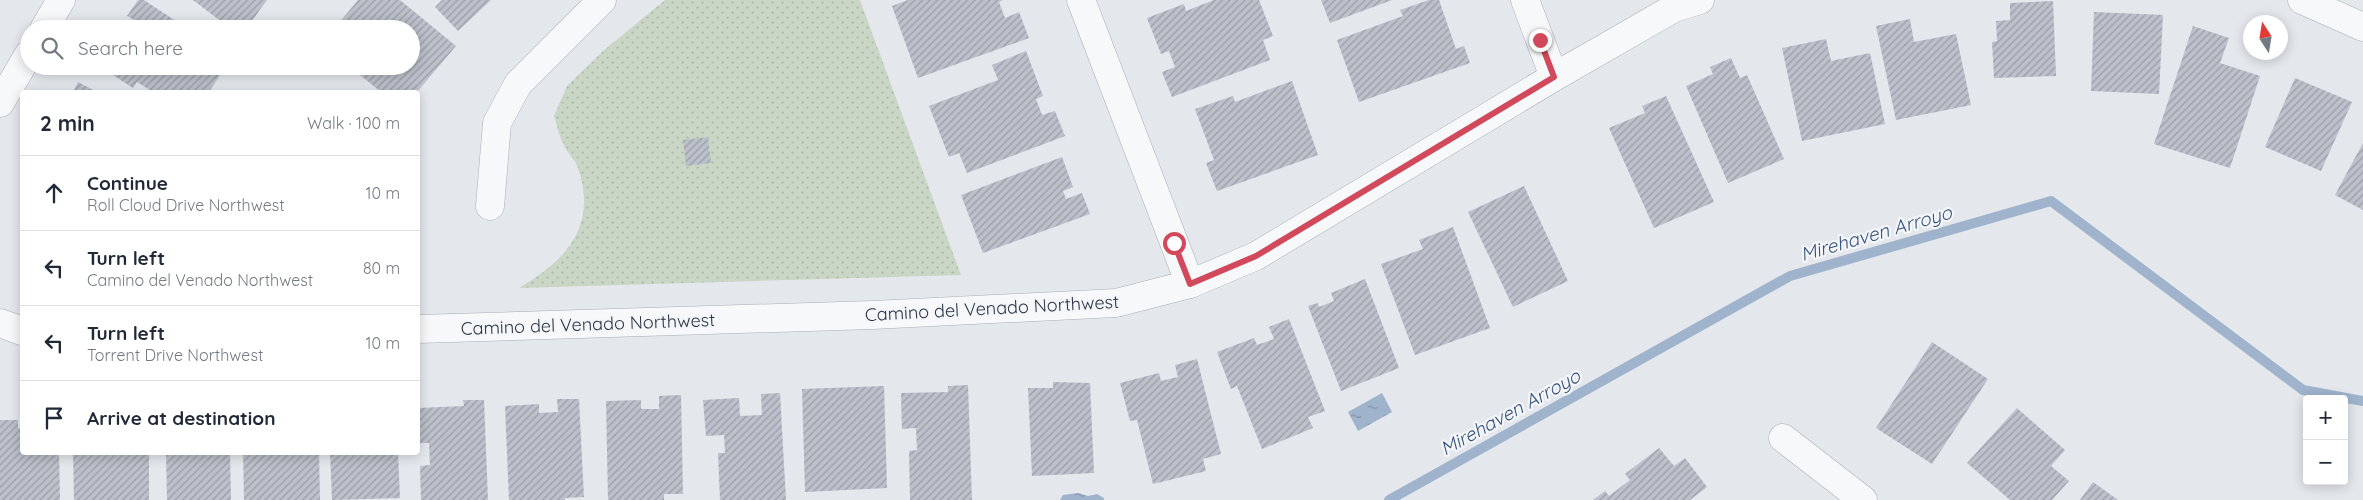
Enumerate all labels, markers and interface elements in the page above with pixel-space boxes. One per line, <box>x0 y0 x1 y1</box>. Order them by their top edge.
north arrow <box>2243 15 2288 60</box>
search box <box>20 20 420 75</box>
route end <box>1529 29 1552 52</box>
icon: search <box>38 34 66 62</box>
text: Search here <box>78 36 183 60</box>
text: 2 min <box>40 110 95 136</box>
text: Walk · 100 m <box>307 113 400 133</box>
text: Continue <box>87 171 168 195</box>
icon: ahead <box>40 179 68 207</box>
text: 10 m <box>366 183 400 203</box>
text: Roll Cloud Drive Northwest <box>87 195 285 215</box>
water label: Mirehaven Arroyo <box>1797 199 1956 266</box>
route start <box>1163 232 1186 255</box>
text: Turn left <box>87 246 165 270</box>
icon: left <box>40 254 68 282</box>
text: 80 m <box>363 258 400 278</box>
text: Camino del Venado Northwest <box>87 270 313 290</box>
street label: Camino del Venado Northwest <box>864 290 1120 326</box>
street label: Camino del Venado Northwest <box>460 308 716 340</box>
text: Turn left <box>87 321 165 345</box>
icon: left <box>40 329 68 357</box>
text: 10 m <box>366 333 400 353</box>
text: Torrent Drive Northwest <box>87 345 263 365</box>
water label: Mirehaven Arroyo <box>1436 363 1586 460</box>
map controls <box>2303 395 2348 485</box>
button: + <box>2303 395 2348 440</box>
icon: arrive <box>40 404 68 432</box>
text: Arrive at destination <box>87 406 276 430</box>
button: − <box>2303 440 2348 485</box>

